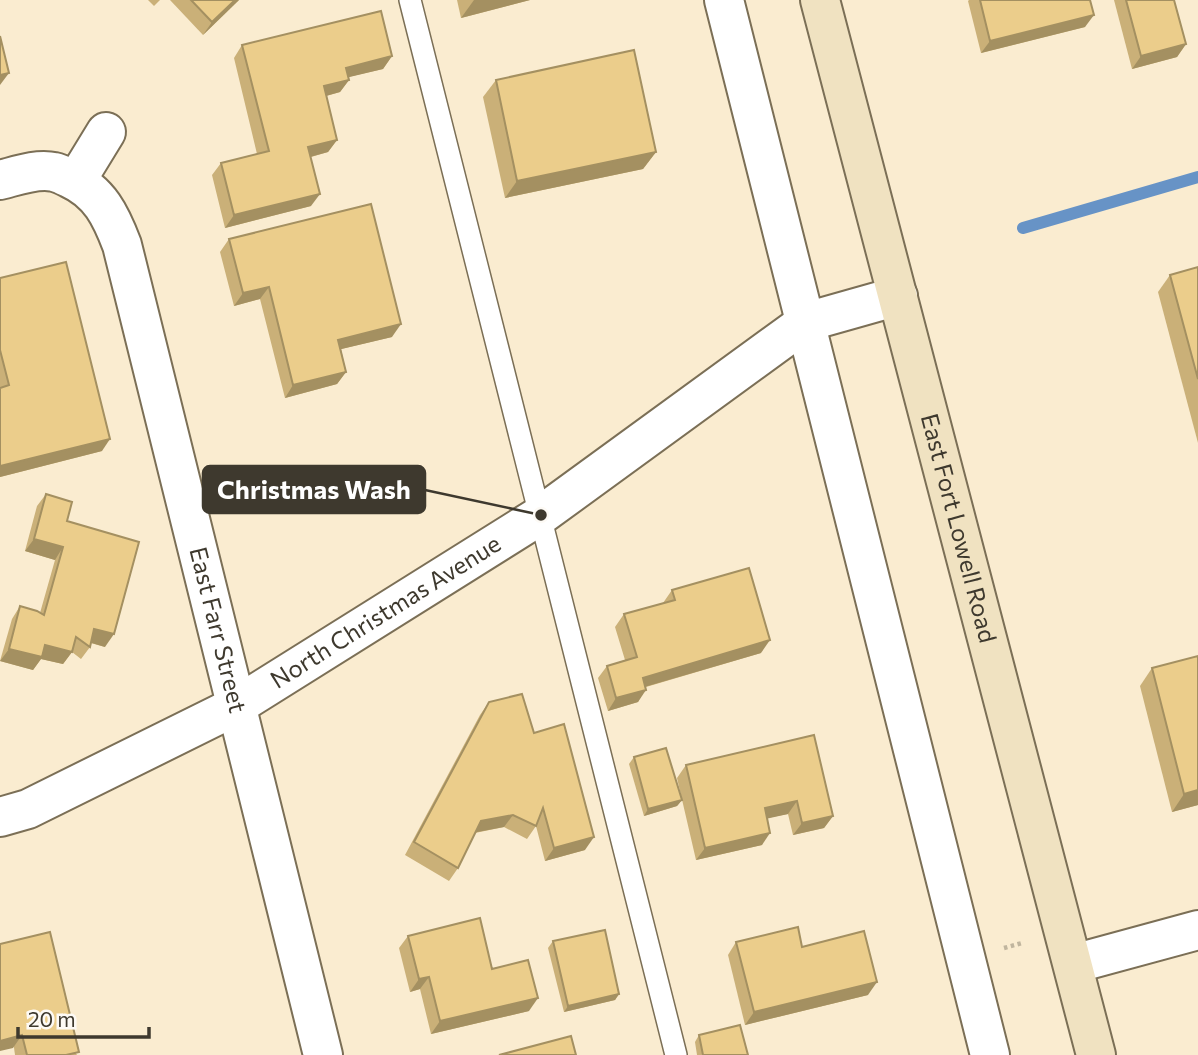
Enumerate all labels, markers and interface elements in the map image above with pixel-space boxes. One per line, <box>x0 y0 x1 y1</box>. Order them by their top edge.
street label: East Fort Lowell Road <box>916 410 1004 646</box>
callout: Christmas Wash <box>203 466 425 513</box>
text: Christmas Wash <box>217 473 411 504</box>
street label: North Christmas Avenue <box>265 528 505 694</box>
street label: East Farr Street <box>184 544 254 716</box>
scale bar <box>18 996 149 1040</box>
text: 20 m <box>28 1006 76 1031</box>

